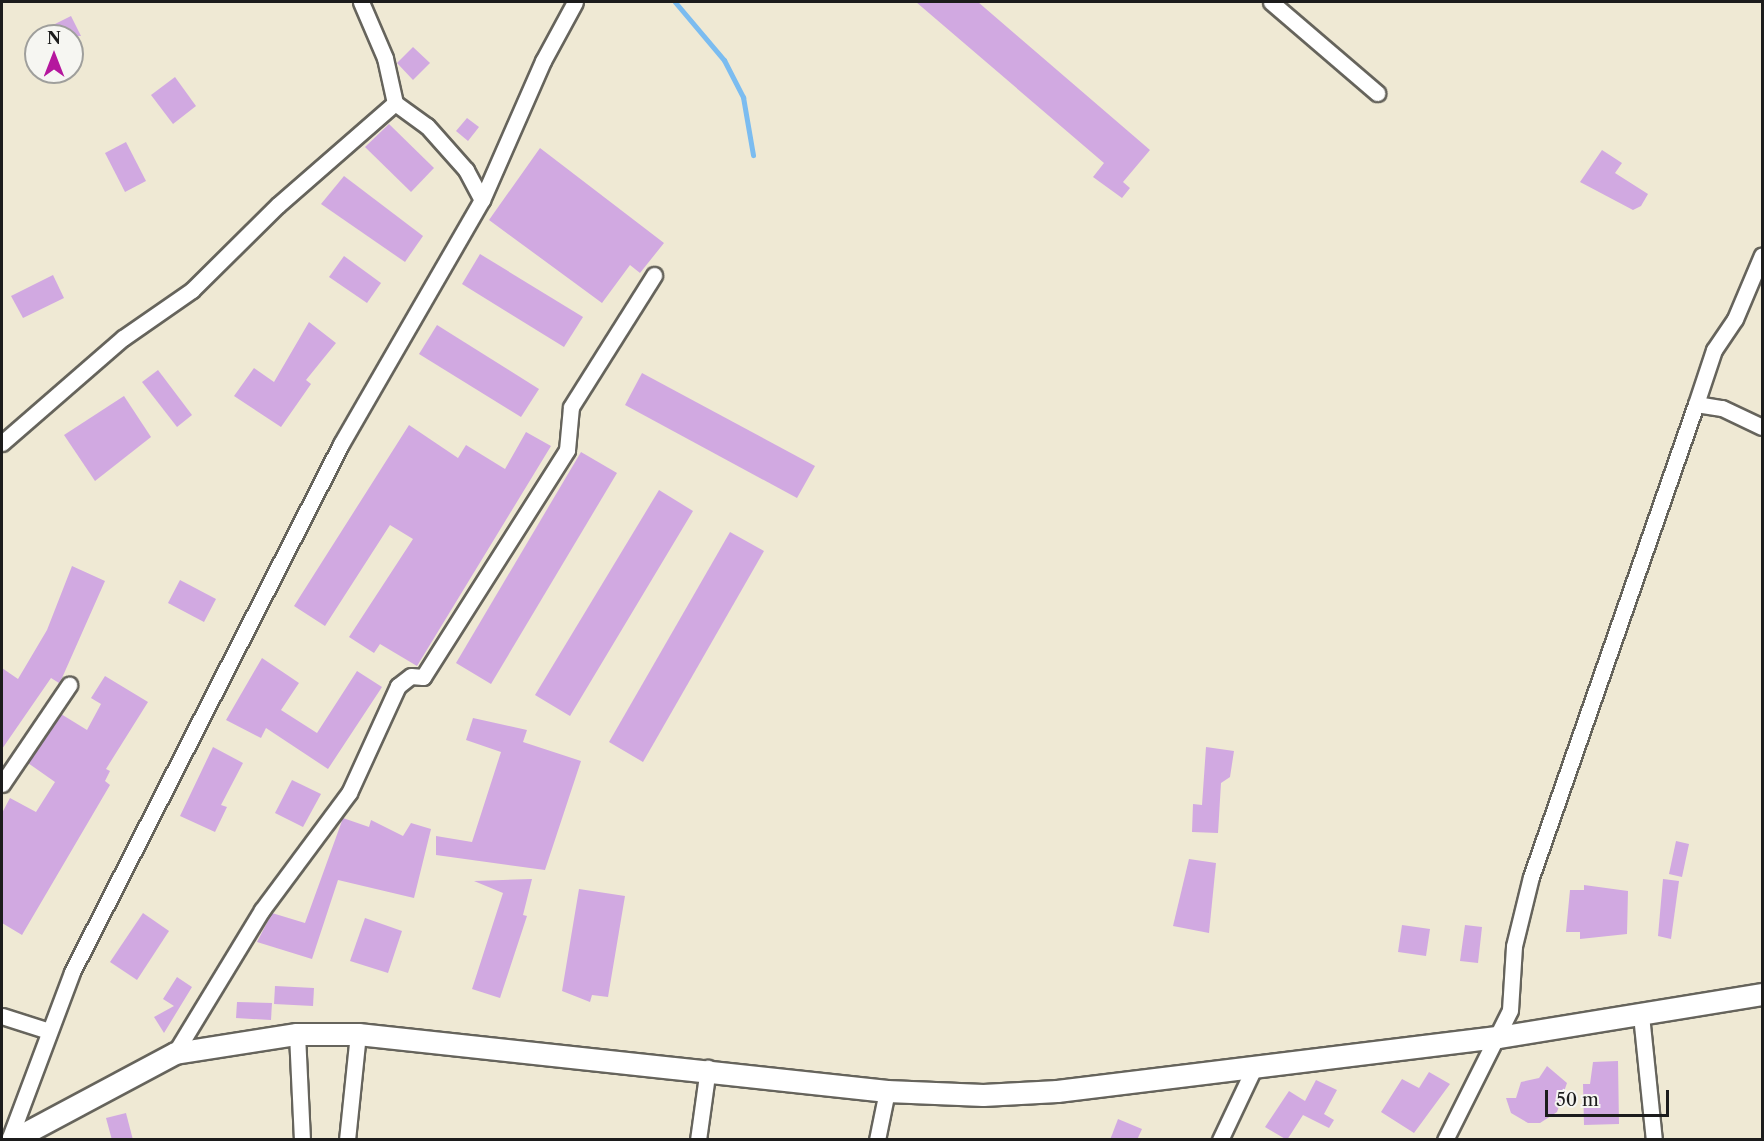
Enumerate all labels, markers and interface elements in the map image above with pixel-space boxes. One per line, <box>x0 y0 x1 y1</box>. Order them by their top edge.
north arrow <box>24 24 84 84</box>
text: N <box>47 28 61 48</box>
scale bar <box>1548 1078 1672 1116</box>
text: 50 m <box>1556 1089 1599 1111</box>

